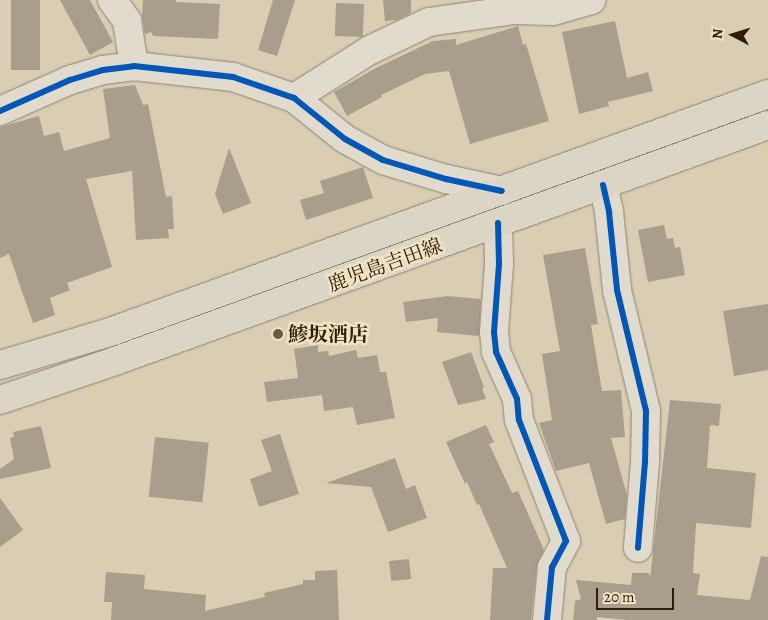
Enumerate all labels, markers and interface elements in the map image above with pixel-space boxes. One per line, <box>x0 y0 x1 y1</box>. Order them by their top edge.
north arrow <box>708 10 758 60</box>
text: N <box>708 28 727 40</box>
street label: 鹿児島吉田線 <box>325 233 445 297</box>
place label: 鯵坂酒店 <box>288 322 368 346</box>
marker: 鯵坂酒店 <box>272 328 284 340</box>
scale bar <box>598 578 676 610</box>
text: 20 m <box>604 587 635 607</box>

